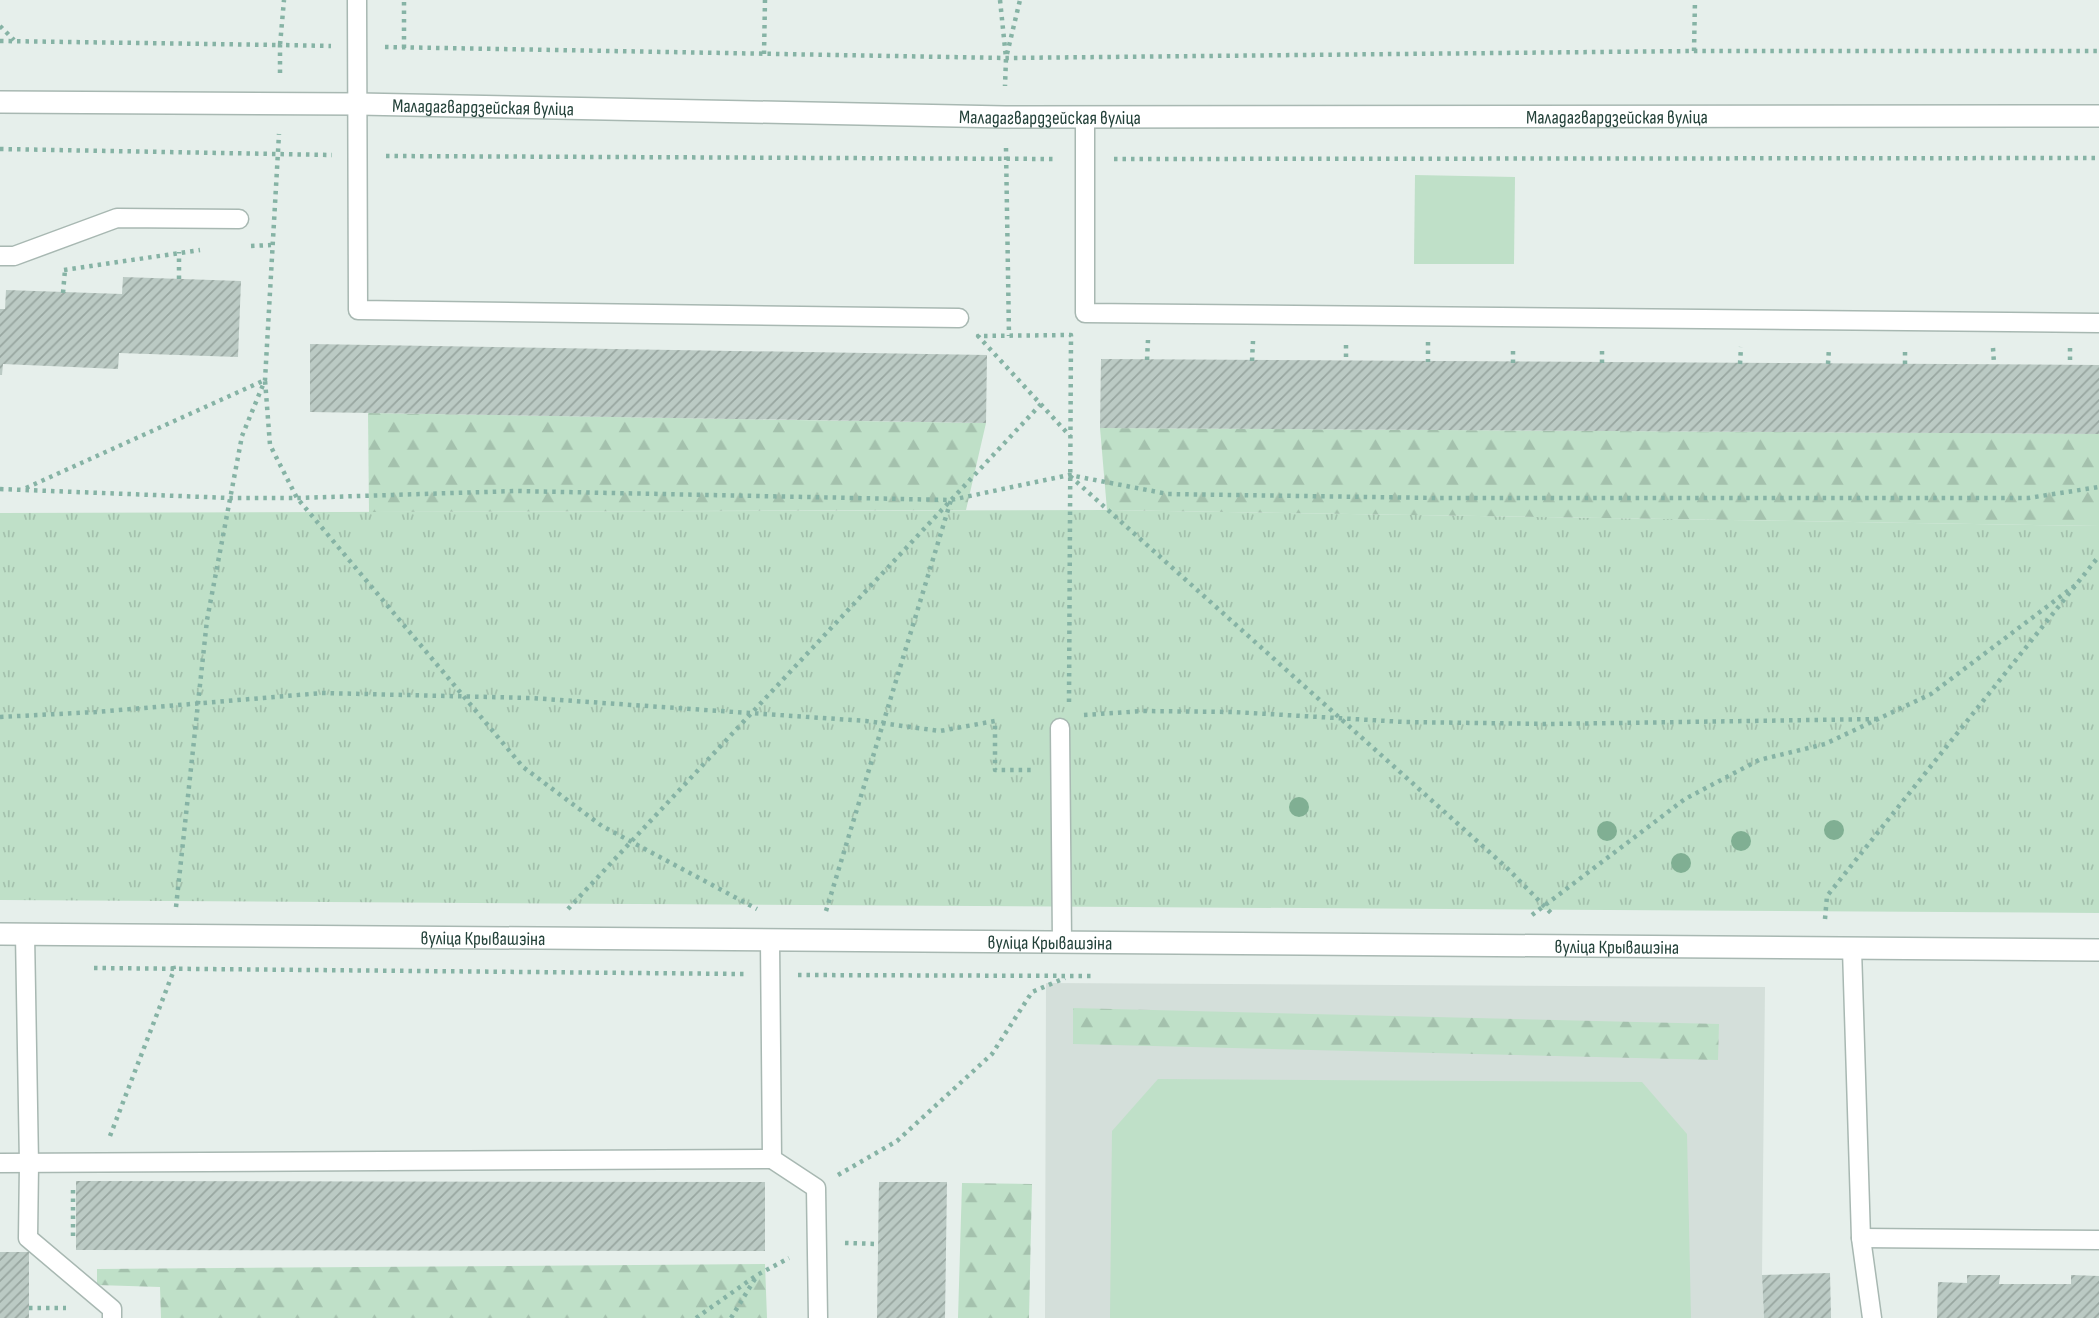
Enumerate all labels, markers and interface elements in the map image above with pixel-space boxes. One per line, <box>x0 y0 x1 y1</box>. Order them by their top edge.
street label: Маладагвардзейская вуліца <box>392 95 574 121</box>
street label: Маладагвардзейская вуліца <box>959 106 1141 130</box>
street label: Маладагвардзейская вуліца <box>1526 106 1708 130</box>
street label: вуліца Крывашэіна <box>421 927 545 951</box>
street label: вуліца Крывашэіна <box>988 932 1112 955</box>
street label: вуліца Крывашэіна <box>1555 936 1679 960</box>

